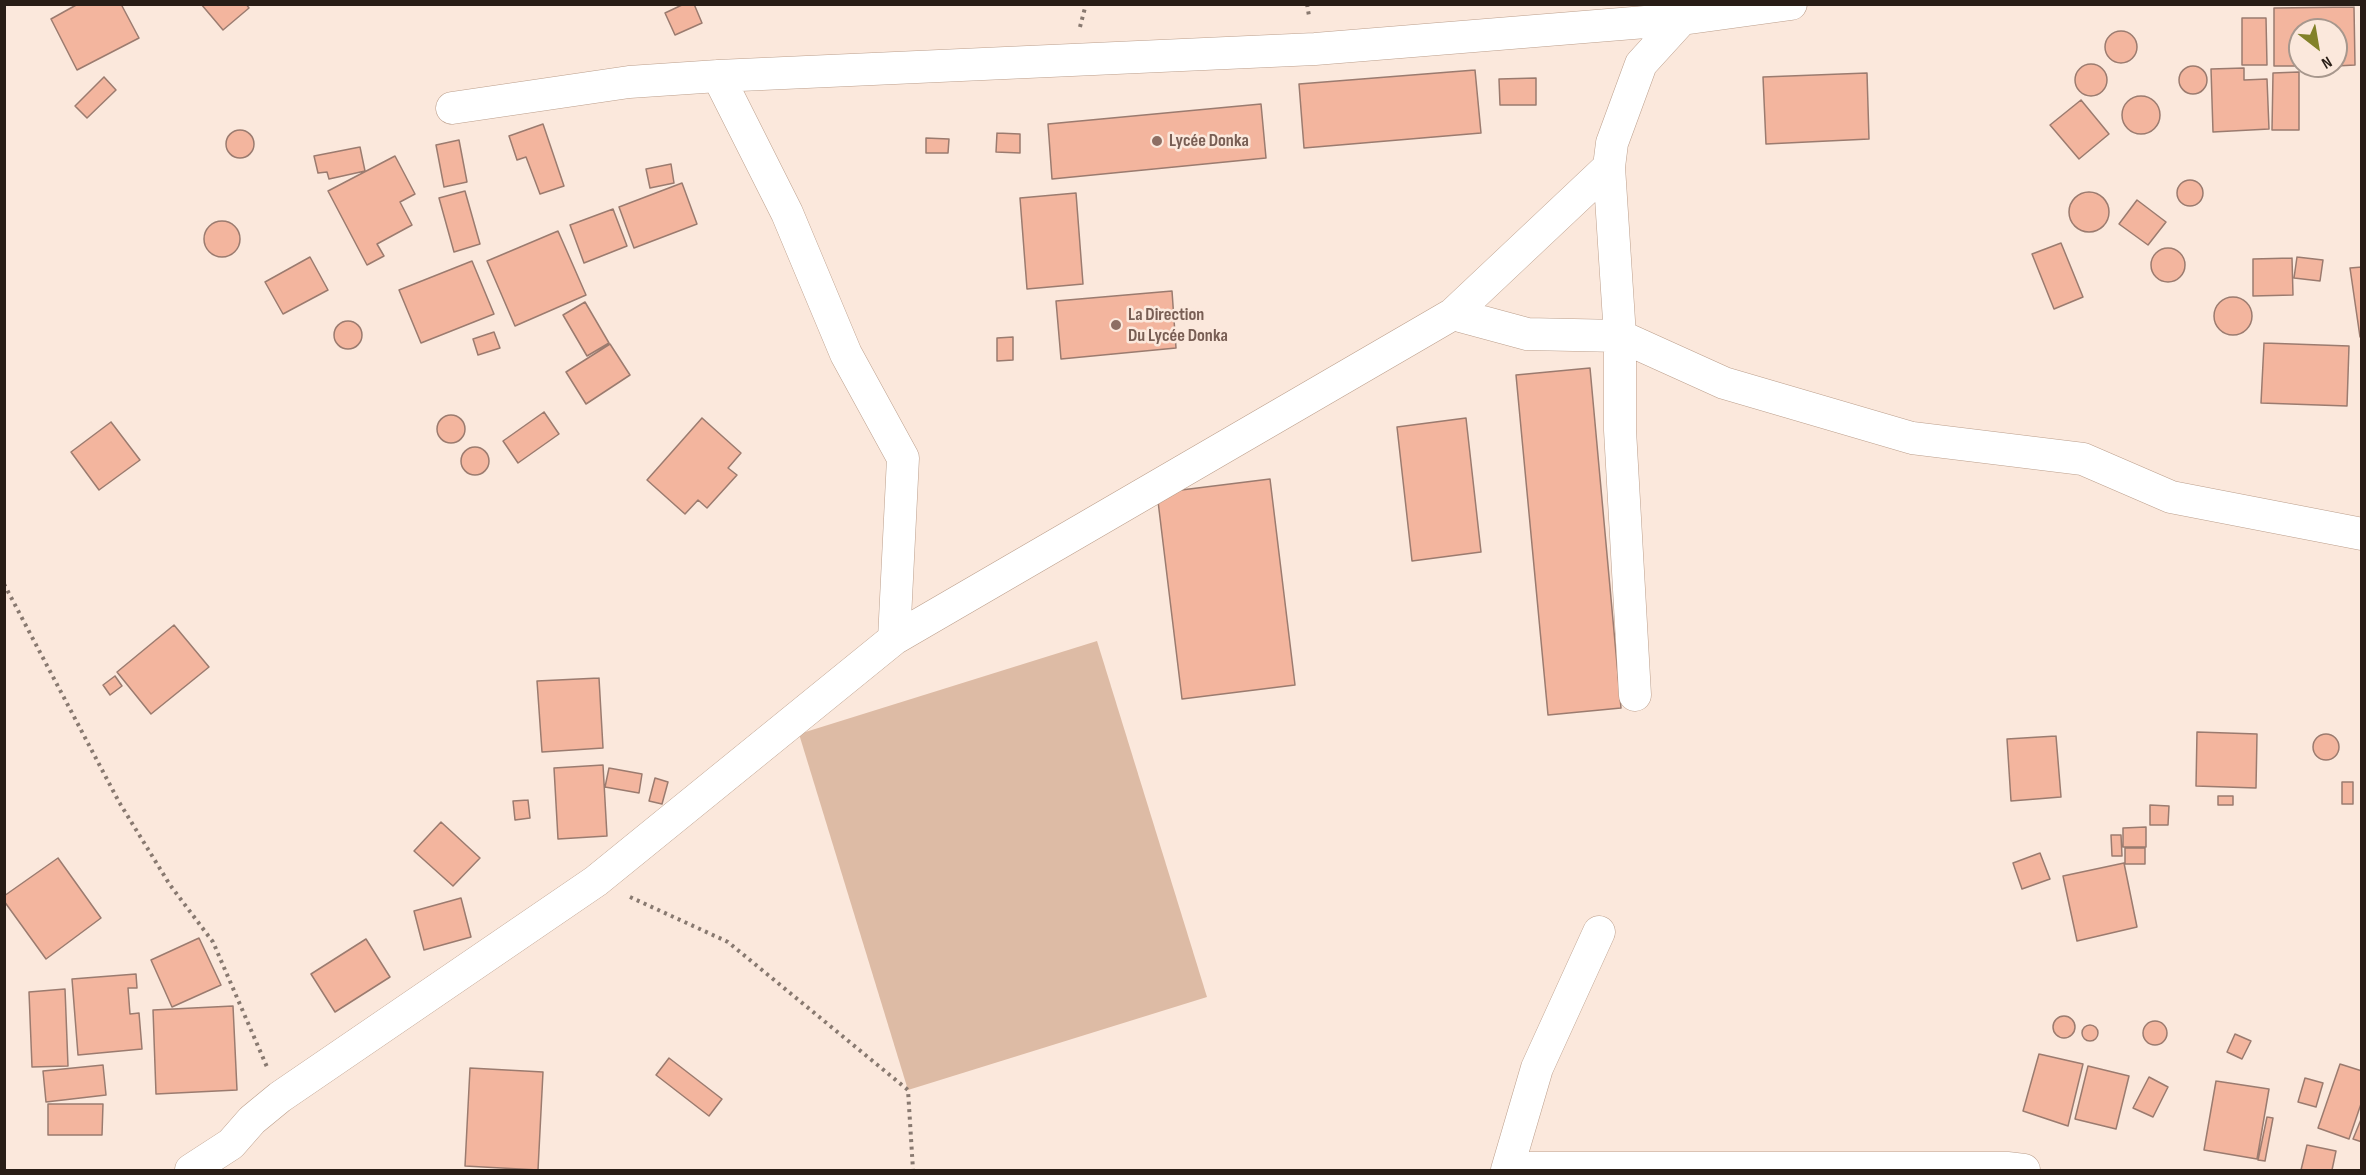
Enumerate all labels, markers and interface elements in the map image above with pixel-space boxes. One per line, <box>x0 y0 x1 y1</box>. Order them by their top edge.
north arrow <box>2288 18 2348 78</box>
text: N <box>2318 52 2335 72</box>
place label: Lycée Donka <box>1169 130 1249 152</box>
marker: Lycée Donka <box>1150 134 1164 148</box>
place label: La Direction Du Lycée Donka <box>1128 304 1228 346</box>
marker: La Direction Du Lycée Donka <box>1109 318 1123 332</box>

